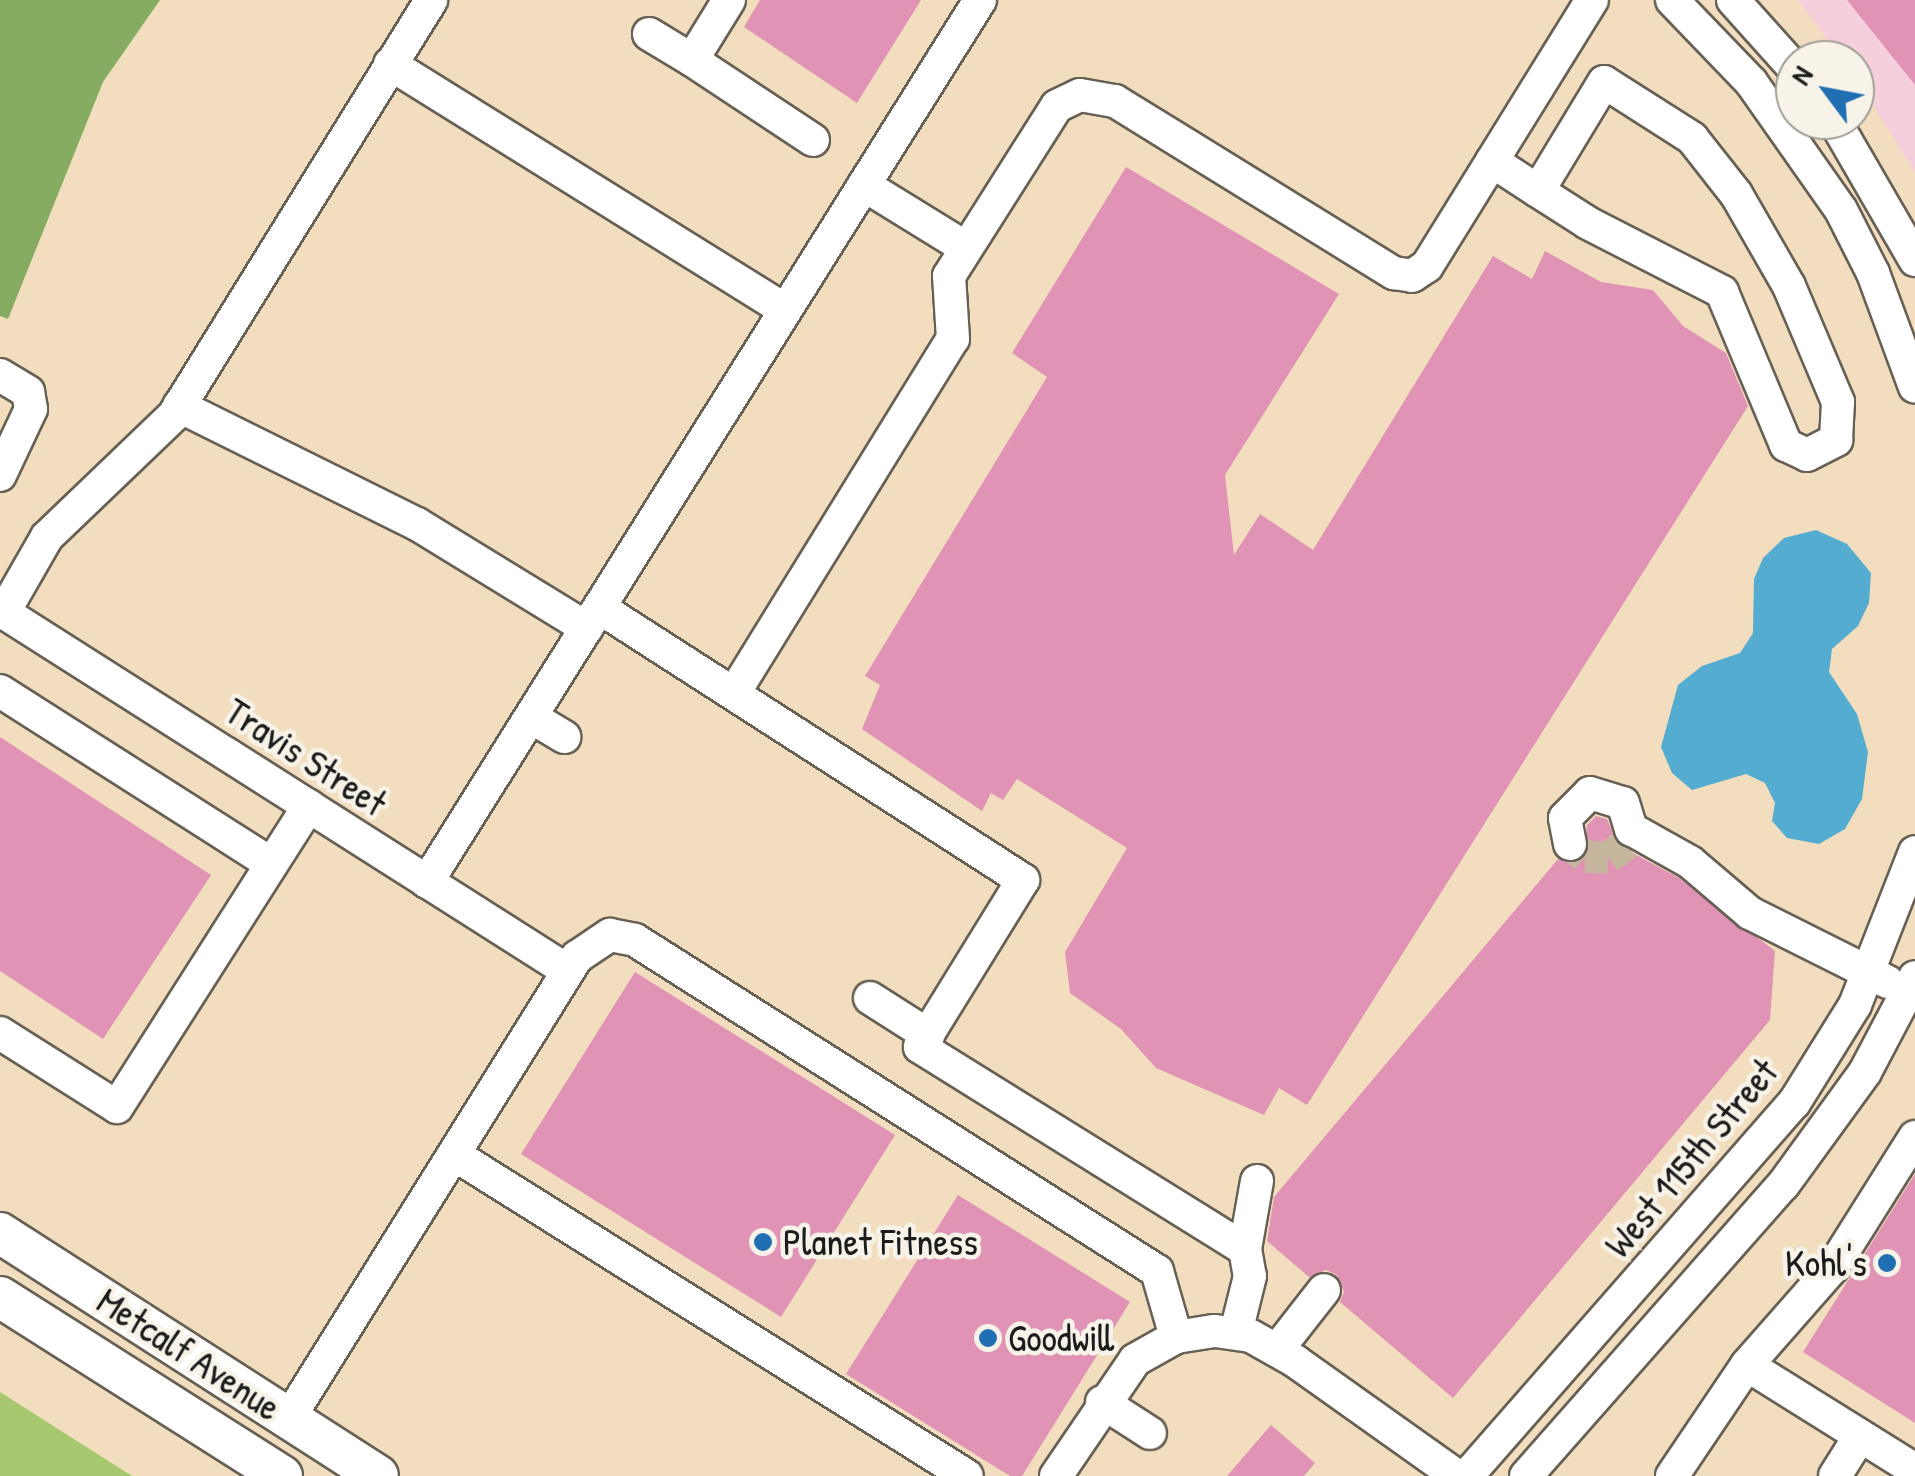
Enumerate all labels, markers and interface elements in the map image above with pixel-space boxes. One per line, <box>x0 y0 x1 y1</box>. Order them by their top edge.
north arrow <box>1775 40 1875 140</box>
text: N <box>1781 59 1821 92</box>
street label: Travis Street <box>217 688 395 826</box>
street label: West 115th Street <box>1595 1050 1787 1266</box>
place label: Planet Fitness <box>783 1219 978 1265</box>
marker: Planet Fitness <box>752 1231 774 1253</box>
place label: Kohl's <box>1785 1240 1867 1286</box>
marker: Kohl's <box>1876 1252 1898 1274</box>
street label: Metcalf Avenue <box>89 1278 289 1430</box>
place label: Goodwill <box>1008 1315 1114 1361</box>
marker: Goodwill <box>977 1327 999 1349</box>

